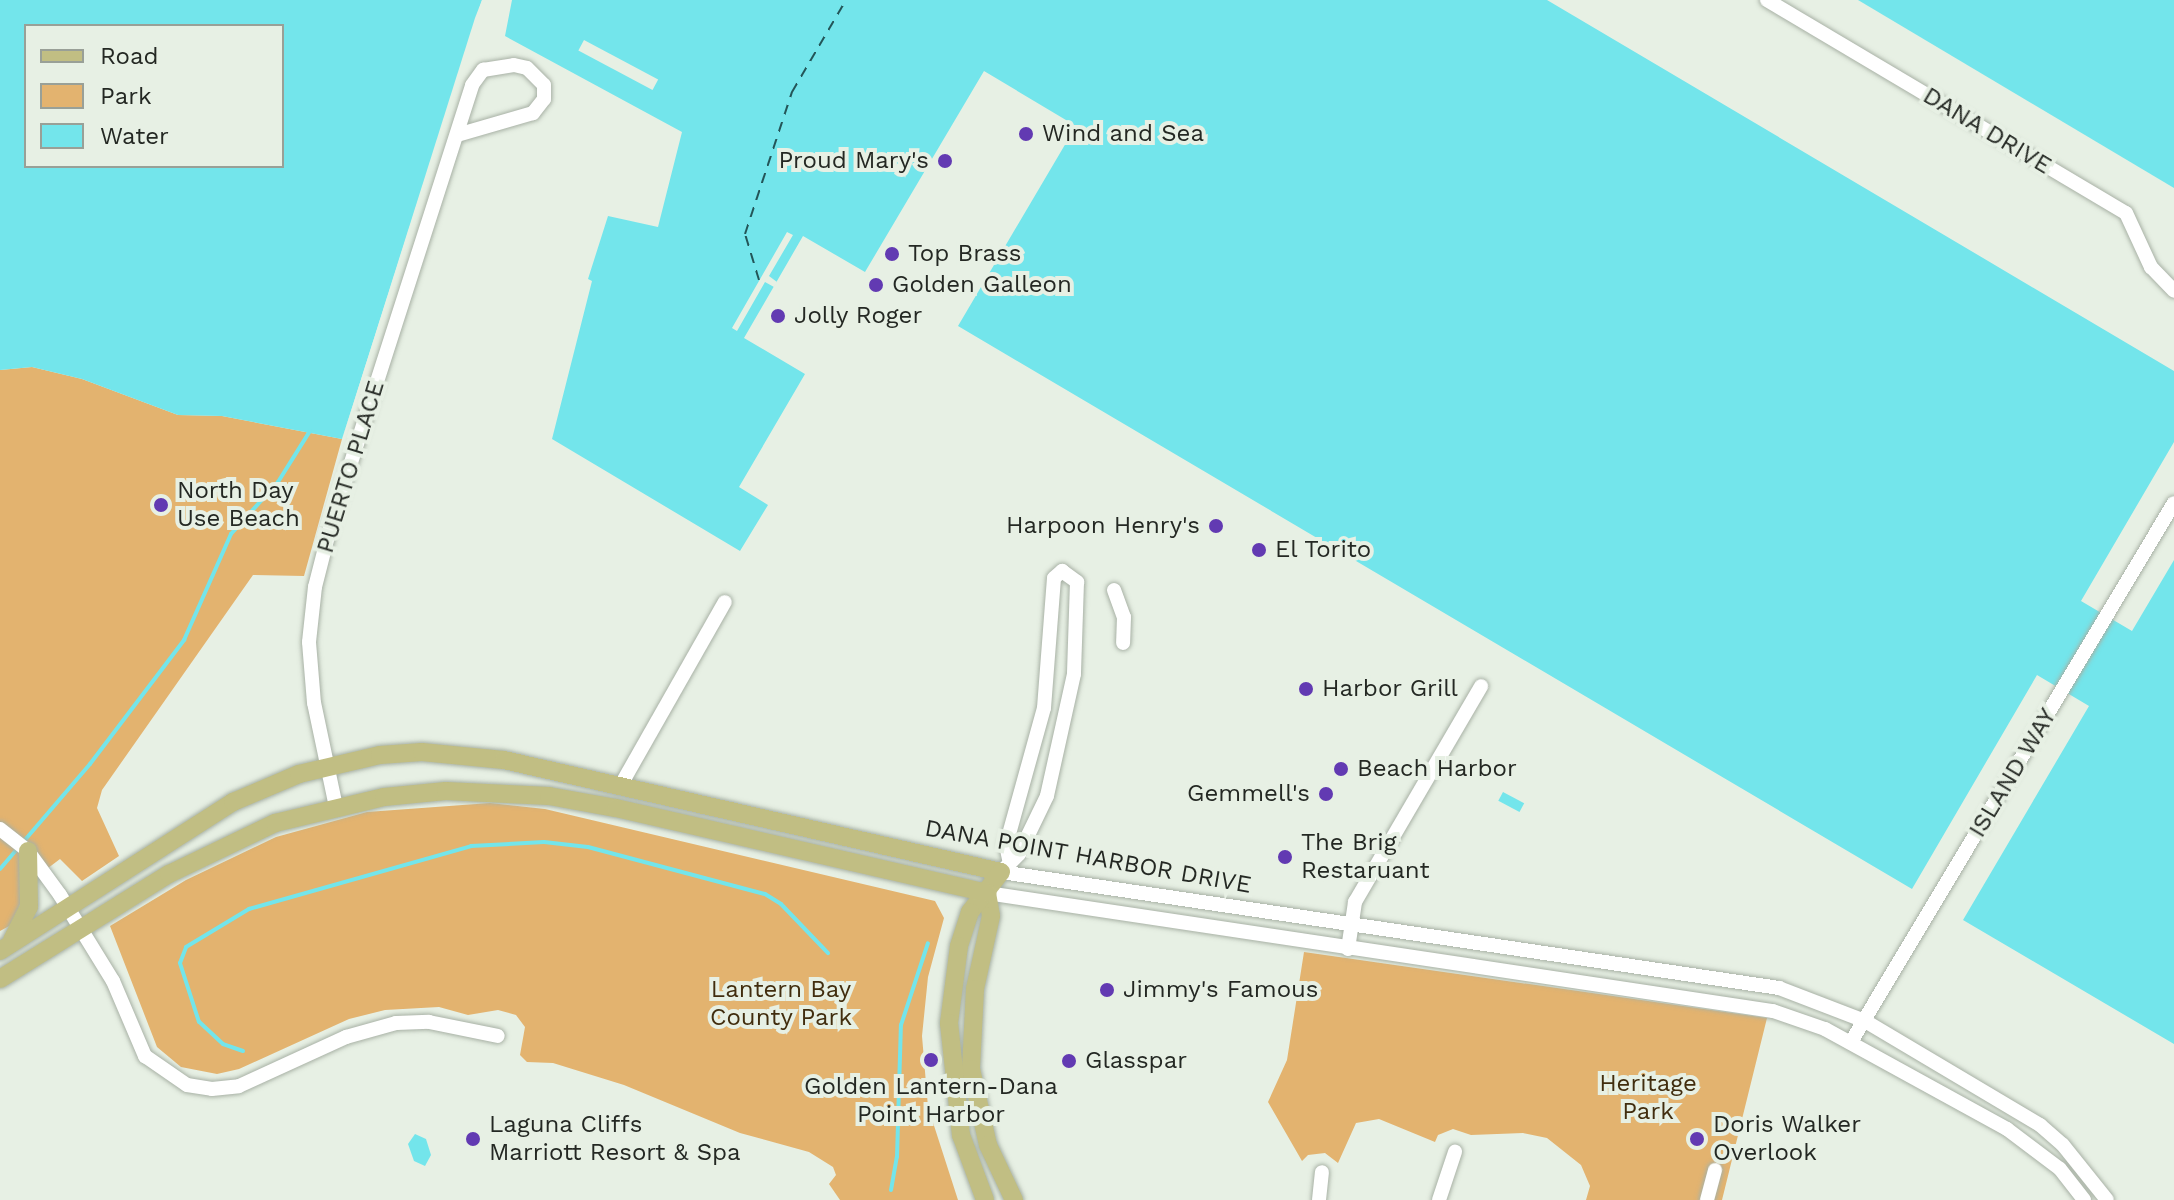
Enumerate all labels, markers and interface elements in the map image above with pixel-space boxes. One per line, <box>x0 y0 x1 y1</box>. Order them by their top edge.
legend <box>24 24 284 168</box>
text: Road <box>100 42 159 70</box>
street label: DANA DRIVE <box>1917 81 2057 181</box>
text: Park <box>100 82 152 110</box>
place label: Wind and Sea <box>1042 120 1204 148</box>
text: Water <box>100 122 169 150</box>
marker: Wind and Sea <box>1017 125 1035 143</box>
place label: Proud Mary's <box>778 147 929 175</box>
marker: Proud Mary's <box>936 152 954 170</box>
place label: Top Brass <box>908 240 1021 268</box>
marker: Top Brass <box>883 245 901 263</box>
place label: Golden Galleon <box>892 271 1072 299</box>
marker: Golden Galleon <box>867 276 885 294</box>
place label: Jolly Roger <box>794 302 923 330</box>
marker: Jolly Roger <box>769 307 787 325</box>
street label: PUERTO PLACE <box>311 377 391 557</box>
place label: North Day Use Beach <box>177 477 300 533</box>
marker: North Day Use Beach <box>152 496 170 514</box>
place label: Harpoon Henry's <box>1006 512 1200 540</box>
marker: Harpoon Henry's <box>1207 517 1225 535</box>
place label: El Torito <box>1275 536 1373 564</box>
marker: El Torito <box>1250 541 1268 559</box>
place label: Harbor Grill <box>1322 675 1459 703</box>
marker: Harbor Grill <box>1297 680 1315 698</box>
street label: ISLAND WAY <box>1963 703 2063 843</box>
place label: Beach Harbor <box>1357 755 1517 783</box>
marker: Beach Harbor <box>1332 760 1350 778</box>
place label: Gemmell's <box>1187 780 1310 808</box>
marker: Gemmell's <box>1317 785 1335 803</box>
street label: DANA POINT HARBOR DRIVE <box>922 814 1254 900</box>
place label: The Brig Restaruant <box>1301 829 1430 885</box>
marker: The Brig Restaruant <box>1276 848 1294 866</box>
park label: Lantern Bay County Park <box>710 976 852 1032</box>
place label: Jimmy's Famous <box>1123 976 1319 1004</box>
marker: Jimmy's Famous <box>1098 981 1116 999</box>
place label: Glasspar <box>1085 1047 1187 1075</box>
marker: Golden Lantern-Dana Point Harbor <box>922 1051 940 1069</box>
marker: Glasspar <box>1060 1052 1078 1070</box>
park label: Heritage Park <box>1599 1070 1697 1126</box>
place label: Golden Lantern-Dana Point Harbor <box>804 1073 1058 1129</box>
place label: Laguna Cliffs Marriott Resort & Spa <box>489 1111 741 1167</box>
place label: Doris Walker Overlook <box>1713 1111 1862 1167</box>
marker: Laguna Cliffs Marriott Resort & Spa <box>464 1130 482 1148</box>
marker: Doris Walker Overlook <box>1688 1130 1706 1148</box>

